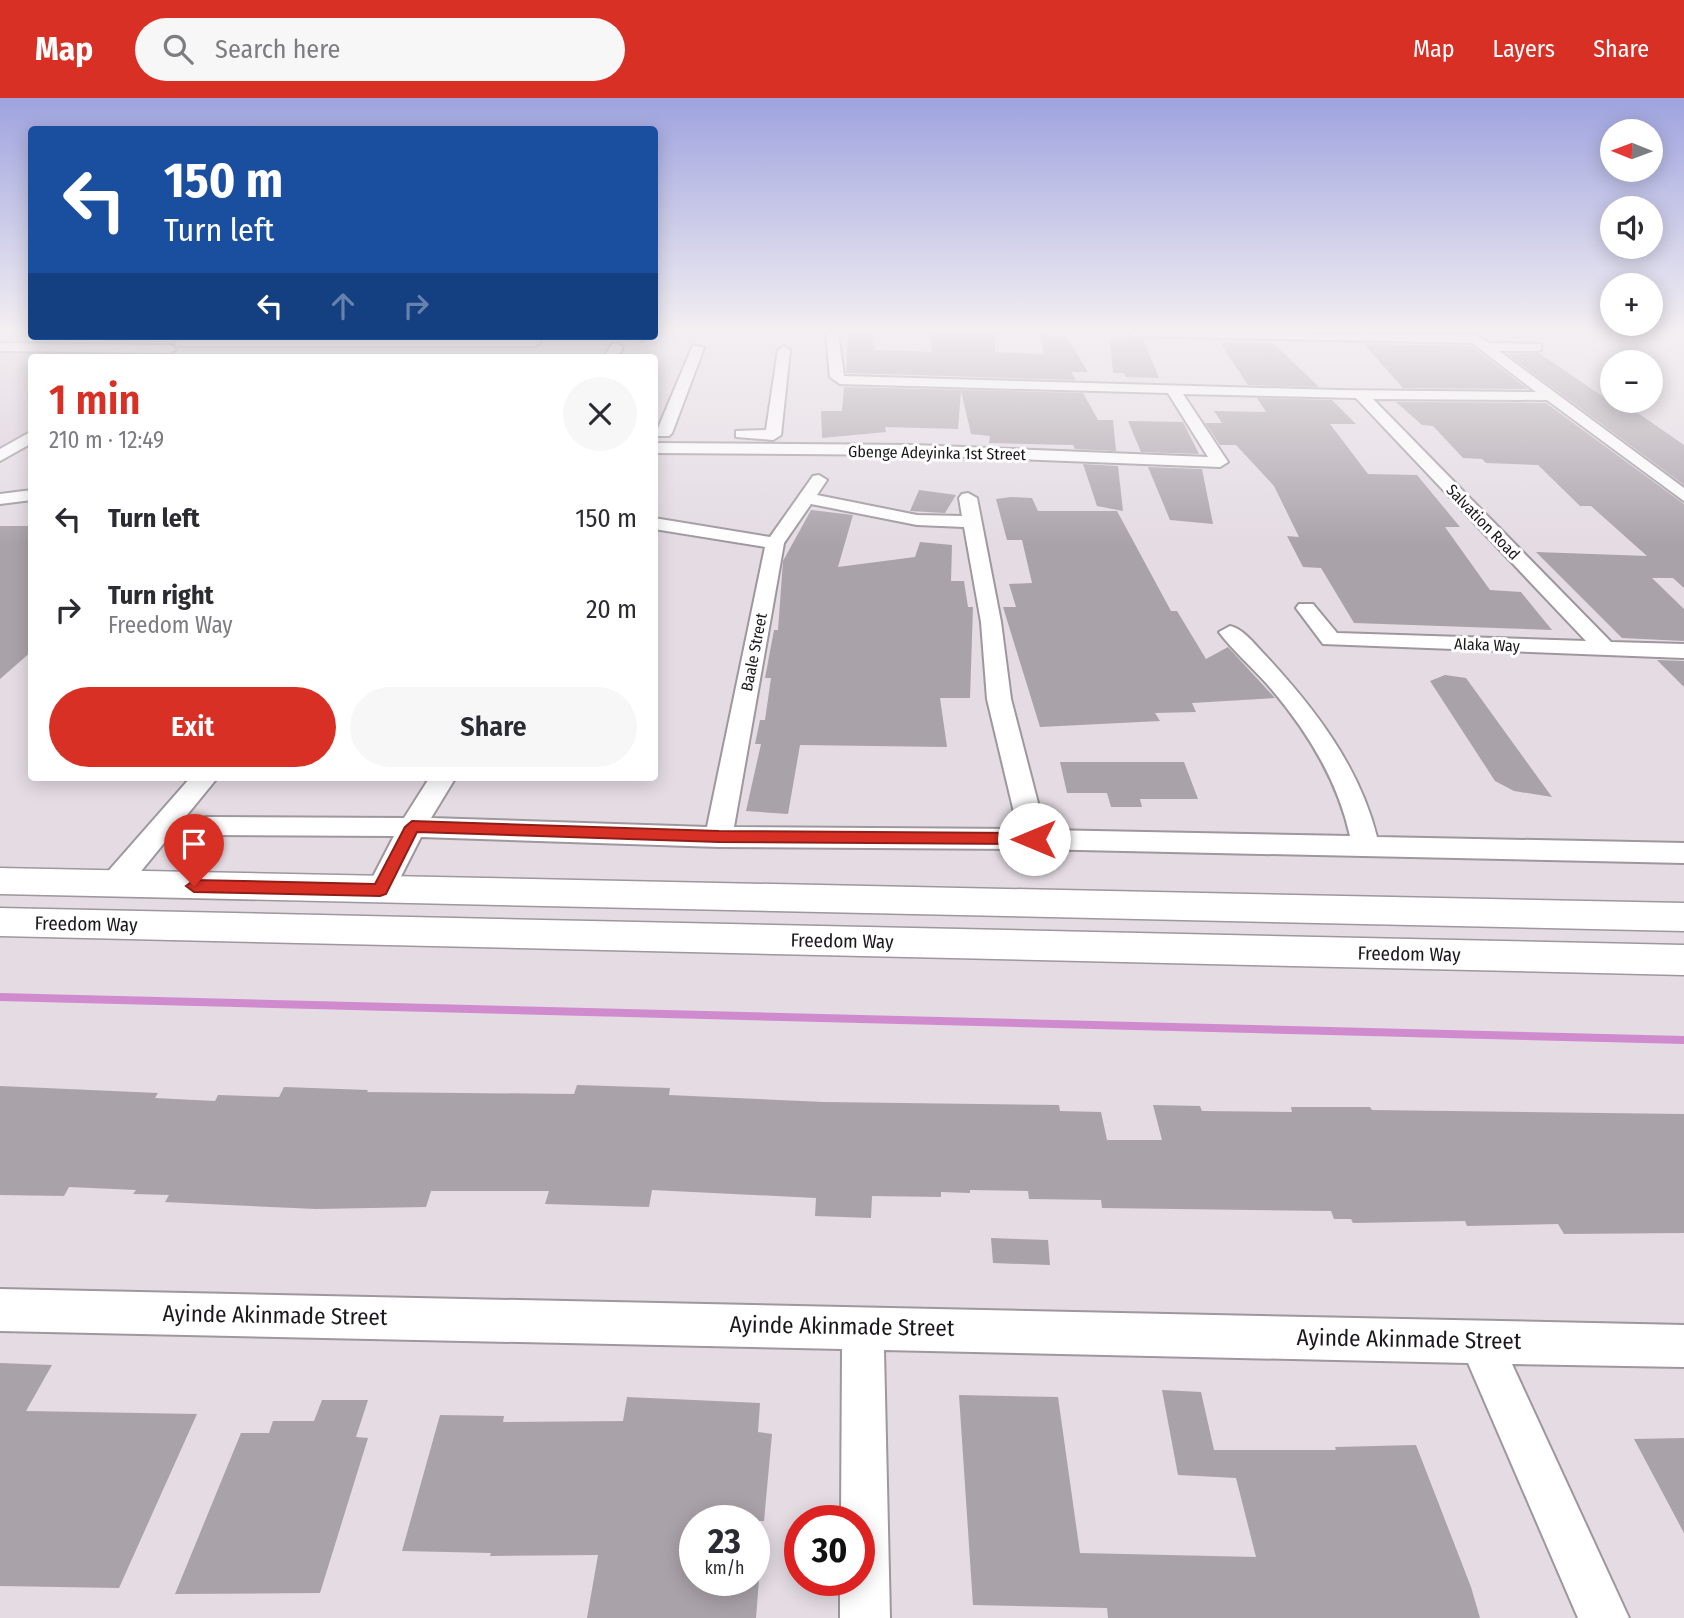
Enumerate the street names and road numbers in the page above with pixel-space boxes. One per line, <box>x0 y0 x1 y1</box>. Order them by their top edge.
street label: Gbenge Adeyinka 1st Street <box>848 442 1027 464</box>
street label: Salvation Road <box>1442 480 1524 564</box>
street label: Baale Street <box>737 610 771 693</box>
street label: Alaka Way <box>1454 634 1521 656</box>
street label: Freedom Way <box>34 912 138 936</box>
street label: Freedom Way <box>790 929 894 953</box>
street label: Freedom Way <box>1357 942 1461 966</box>
street label: Ayinde Akinmade Street <box>162 1299 388 1331</box>
street label: Ayinde Akinmade Street <box>729 1310 955 1342</box>
street label: Ayinde Akinmade Street <box>1296 1323 1522 1355</box>

